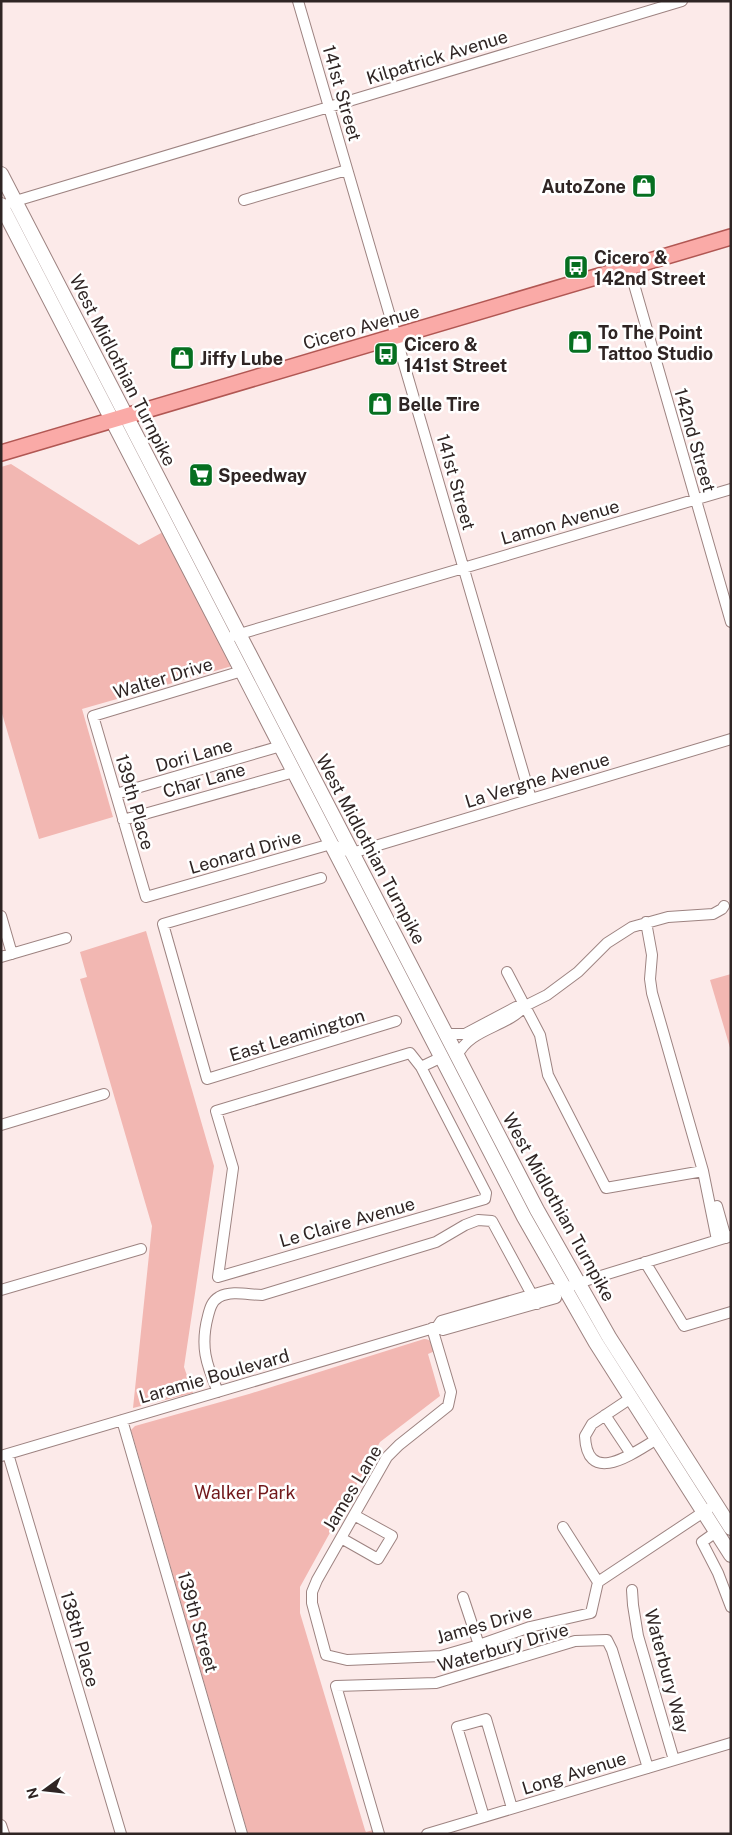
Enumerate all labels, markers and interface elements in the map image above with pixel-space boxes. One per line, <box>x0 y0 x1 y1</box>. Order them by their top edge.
street label: Kilpatrick Avenue <box>364 25 510 89</box>
street label: 141st Street <box>318 43 366 143</box>
shop icon: AutoZone <box>631 173 657 199</box>
place label: AutoZone <box>542 176 626 197</box>
place label: Cicero & 142nd Street <box>594 247 706 289</box>
bus stop icon: Cicero & 142nd Street <box>563 254 589 280</box>
street label: West Midlothian Turnpike <box>65 271 181 469</box>
street label: Cicero Avenue <box>300 300 422 354</box>
place label: To The Point Tattoo Studio <box>598 322 713 364</box>
shop icon: To The Point Tattoo Studio <box>567 329 593 355</box>
place label: Cicero & 141st Street <box>404 334 507 376</box>
bus stop icon: Cicero & 141st Street <box>373 341 399 367</box>
shop icon: Jiffy Lube <box>169 345 195 371</box>
place label: Jiffy Lube <box>200 348 283 369</box>
street label: 142nd Street <box>670 385 720 495</box>
shop icon: Belle Tire <box>367 391 393 417</box>
place label: Belle Tire <box>398 394 480 415</box>
street label: 141st Street <box>432 432 480 532</box>
supermarket icon: Speedway <box>188 462 214 488</box>
place label: Speedway <box>218 465 307 486</box>
street label: Lamon Avenue <box>498 495 622 549</box>
street label: Walter Drive <box>111 653 215 703</box>
street label: Dori Lane <box>153 734 235 776</box>
street label: La Vergne Avenue <box>462 748 612 812</box>
street label: West Midlothian Turnpike <box>312 750 430 948</box>
street label: 139th Place <box>111 752 159 852</box>
street label: Char Lane <box>160 758 248 802</box>
street label: Leonard Drive <box>186 826 304 878</box>
street label: East Leamington <box>227 1004 367 1066</box>
street label: West Midlothian Turnpike <box>498 1109 620 1305</box>
street label: Le Claire Avenue <box>277 1193 417 1251</box>
street label: Laramie Boulevard <box>136 1344 292 1408</box>
street label: James Lane <box>318 1441 386 1535</box>
park label: Walker Park <box>194 1482 296 1503</box>
street label: 139th Street <box>174 1569 222 1675</box>
street label: 138th Place <box>56 1589 104 1689</box>
street label: James Drive <box>433 1600 535 1648</box>
street label: Waterbury Way <box>640 1607 694 1736</box>
street label: Waterbury Drive <box>435 1618 571 1676</box>
street label: Long Avenue <box>519 1747 629 1799</box>
north arrow <box>20 1765 70 1815</box>
text: N <box>23 1786 42 1801</box>

